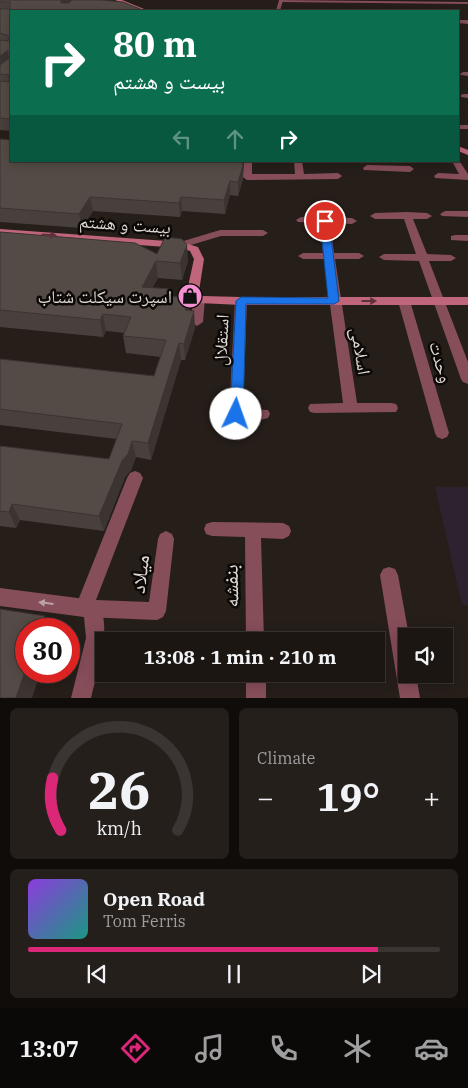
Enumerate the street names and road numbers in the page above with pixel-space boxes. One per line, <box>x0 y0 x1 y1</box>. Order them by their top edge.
street label: بیست و هشتم <box>78 209 172 240</box>
street label: استقلال <box>208 314 234 366</box>
street label: اسلامی <box>346 326 376 376</box>
street label: وحدت <box>424 338 458 386</box>
street label: میلاد <box>123 553 155 595</box>
street label: بنفشه <box>216 564 244 608</box>

